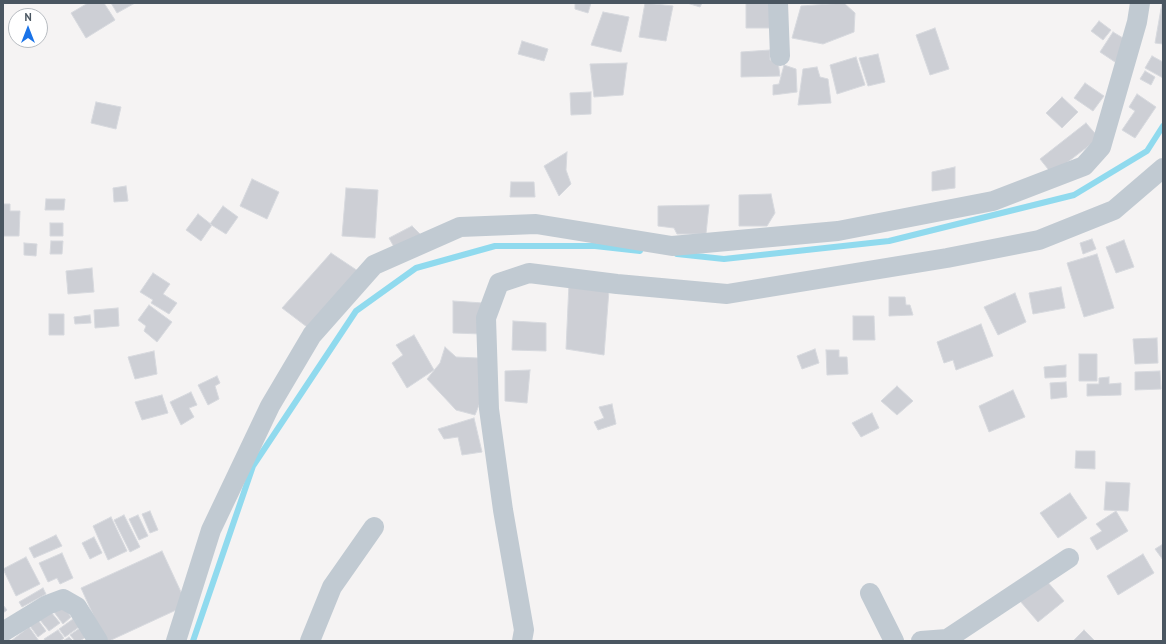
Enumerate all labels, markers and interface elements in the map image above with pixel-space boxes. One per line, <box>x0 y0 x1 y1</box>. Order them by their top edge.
north arrow <box>8 8 48 48</box>
text: N <box>24 10 32 24</box>

